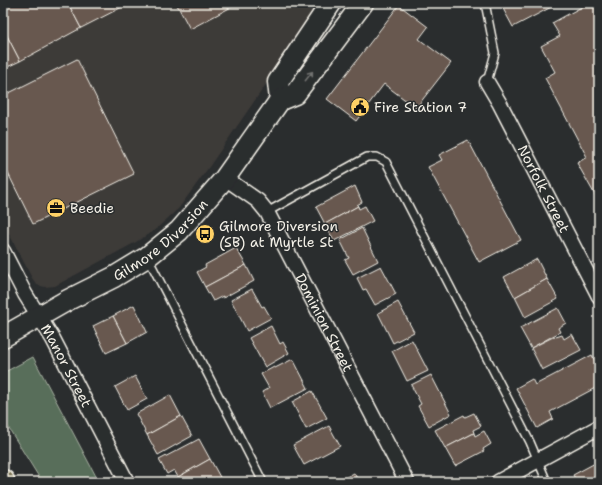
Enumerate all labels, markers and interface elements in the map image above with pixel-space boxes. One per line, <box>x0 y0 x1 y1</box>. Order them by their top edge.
one-way arrow <box>304 71 313 82</box>
public building icon: Fire Station 7 <box>349 96 371 118</box>
place label: Fire Station 7 <box>374 98 467 116</box>
street label: Norfolk Street <box>514 142 574 236</box>
street label: Gilmore Diversion <box>110 195 212 285</box>
office icon: Beedie <box>45 197 67 219</box>
place label: Beedie <box>70 199 114 217</box>
place label: Gilmore Diversion (SB) at Myrtle St <box>219 217 338 251</box>
bus stop icon: Gilmore Diversion (SB) at Myrtle St <box>194 223 216 245</box>
street label: Dominion Street <box>291 270 357 375</box>
street label: Manor Street <box>37 321 96 410</box>

